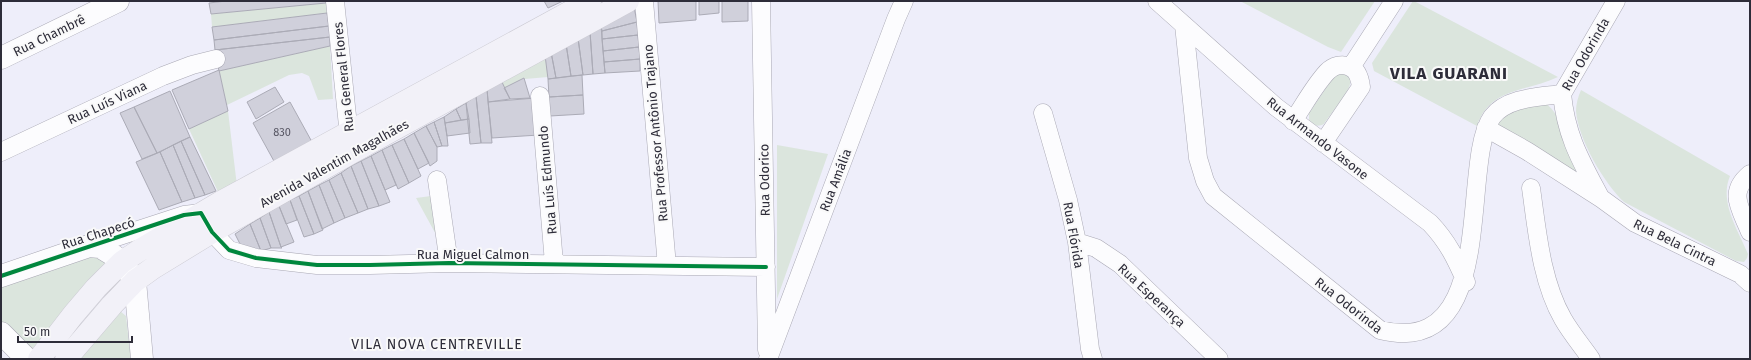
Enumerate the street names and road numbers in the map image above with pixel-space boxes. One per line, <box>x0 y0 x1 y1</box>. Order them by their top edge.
street label: Rua Chambrê <box>11 12 88 59</box>
street label: Rua Odorinda <box>1559 15 1612 93</box>
street label: Rua General Flores <box>330 21 357 132</box>
street label: Rua Professor Antônio Trajano <box>640 44 671 222</box>
street label: Rua Luís Viana <box>65 78 149 127</box>
street label: Rua Armando Vasone <box>1264 94 1372 183</box>
street label: Avenida Valentim Magalhães <box>257 116 411 211</box>
street label: Rua Luís Edmundo <box>535 125 560 235</box>
street label: Rua Odorico <box>756 144 773 216</box>
street label: Rua Amália <box>817 147 854 214</box>
street label: Rua Flórida <box>1060 201 1087 269</box>
street label: Rua Chapecó <box>60 215 137 252</box>
street label: Rua Bela Cintra <box>1631 216 1719 269</box>
street label: Rua Miguel Calmon <box>417 247 529 262</box>
street label: Rua Esperança <box>1115 261 1188 330</box>
street label: Rua Odorinda <box>1312 274 1385 336</box>

